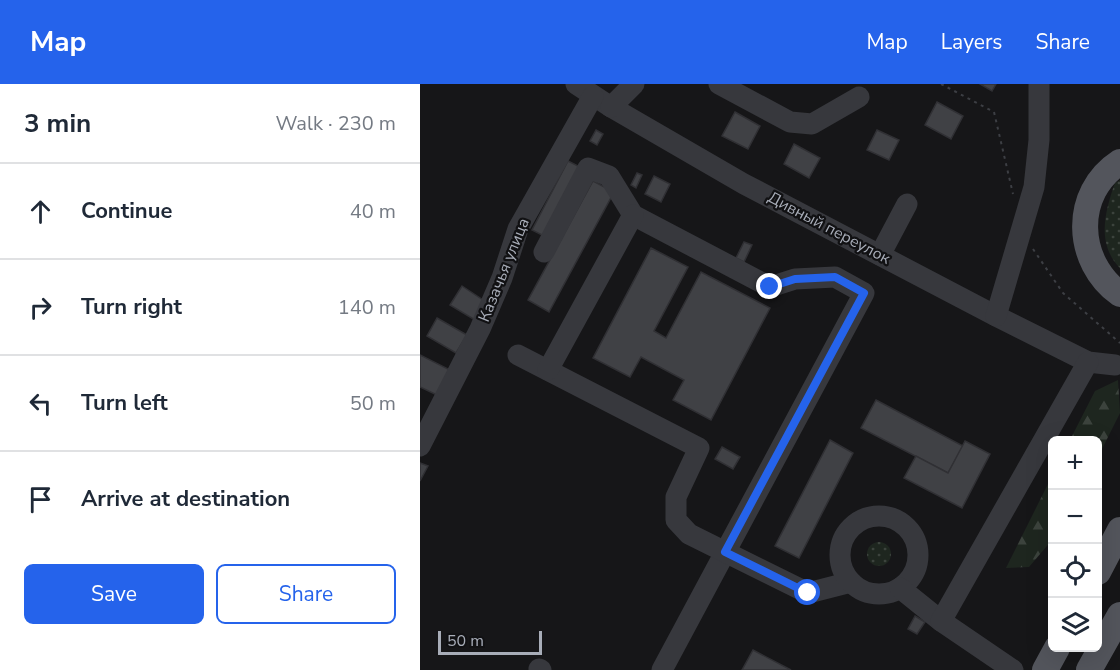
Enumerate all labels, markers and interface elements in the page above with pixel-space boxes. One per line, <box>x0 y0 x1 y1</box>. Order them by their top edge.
text: Map <box>30 23 86 61</box>
text: Map <box>866 28 908 56</box>
text: Layers <box>941 28 1002 56</box>
text: Share <box>1035 28 1090 56</box>
text: 3 min <box>24 106 91 141</box>
text: Walk · 230 m <box>276 110 396 137</box>
street label: Дивный переулок <box>764 186 895 270</box>
icon: ahead <box>24 195 57 228</box>
text: Continue <box>81 196 172 226</box>
text: 40 m <box>350 198 396 225</box>
street label: Казачья улица <box>473 215 535 325</box>
route end <box>756 273 782 299</box>
icon: right <box>24 291 57 324</box>
text: Turn right <box>81 292 182 322</box>
text: 140 m <box>338 294 396 321</box>
icon: left <box>24 387 57 420</box>
text: Turn left <box>81 388 168 418</box>
text: 50 m <box>350 390 396 417</box>
map controls <box>1048 436 1102 652</box>
button: + <box>1048 436 1102 490</box>
icon: arrive <box>24 483 57 516</box>
text: Arrive at destination <box>81 484 290 514</box>
button: − <box>1048 490 1102 544</box>
button: locate <box>1048 544 1102 598</box>
button: Save <box>24 564 204 624</box>
button: Share <box>216 564 396 624</box>
route start <box>794 579 820 605</box>
button: layers <box>1048 598 1102 652</box>
scale bar <box>438 628 542 656</box>
text: 50 m <box>447 630 484 652</box>

